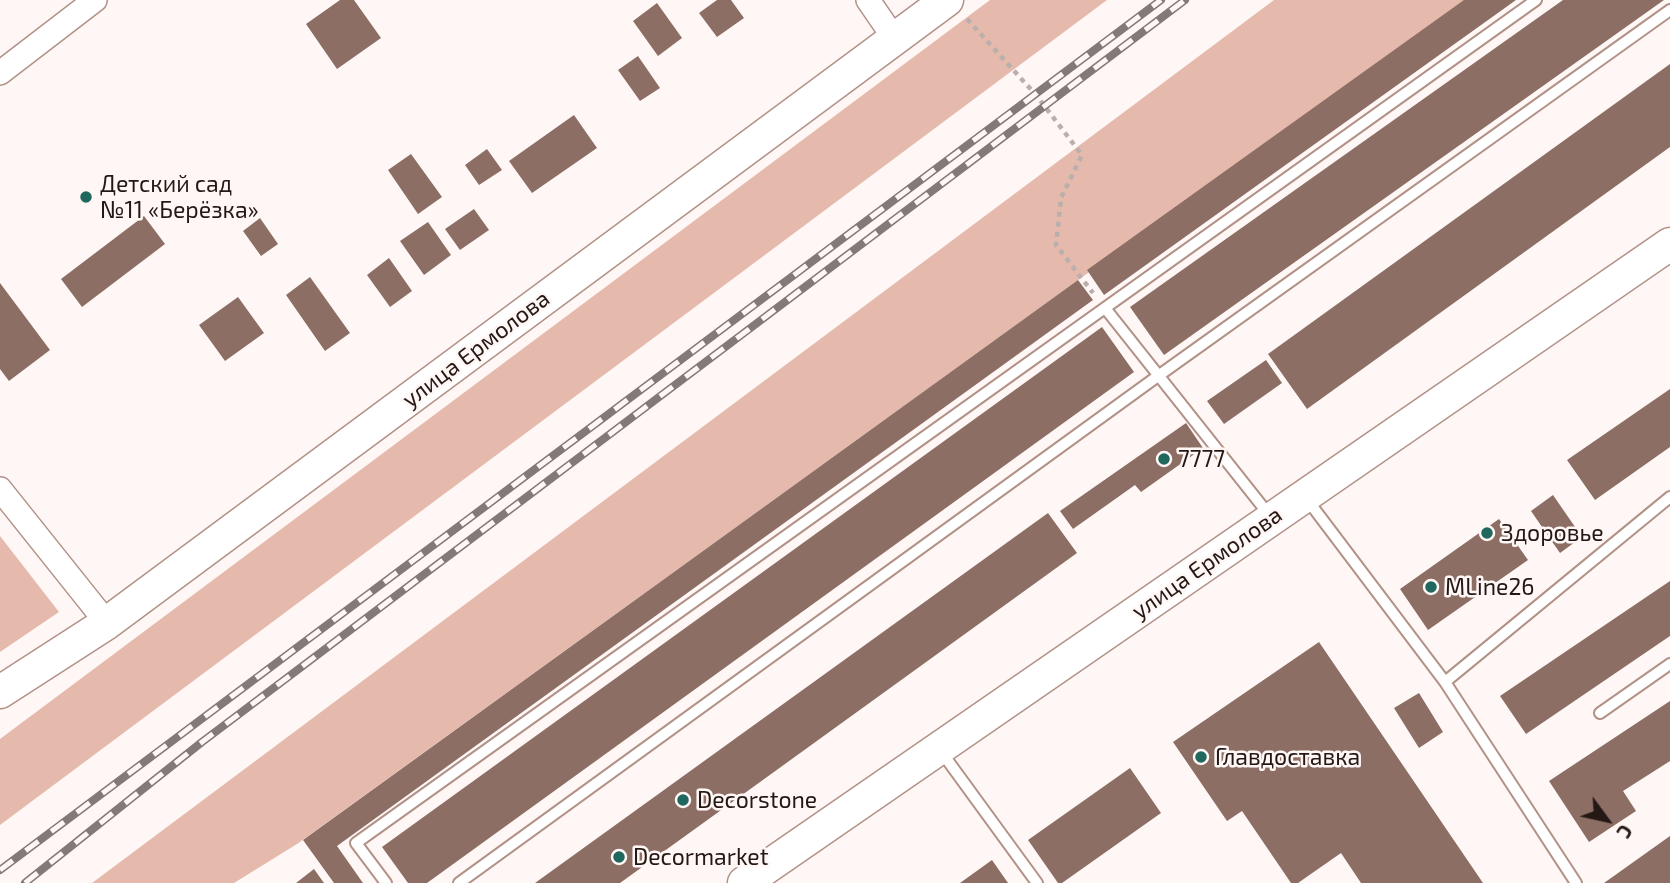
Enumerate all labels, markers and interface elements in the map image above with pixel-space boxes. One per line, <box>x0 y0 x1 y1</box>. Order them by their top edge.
place label: Детский сад №11 «Берёзка» <box>100 170 259 224</box>
marker: Детский сад №11 «Берёзка» <box>78 189 94 205</box>
street label: улица Ермолова <box>397 285 555 413</box>
place label: 7777 <box>1178 445 1225 473</box>
marker: 7777 <box>1156 451 1172 467</box>
street label: улица Ермолова <box>1126 501 1288 625</box>
place label: Здоровье <box>1501 519 1604 547</box>
marker: Здоровье <box>1479 525 1495 541</box>
place label: MLine26 <box>1445 573 1534 601</box>
marker: MLine26 <box>1423 579 1439 595</box>
place label: Главдоставка <box>1215 743 1360 771</box>
marker: Главдоставка <box>1193 749 1209 765</box>
north arrow <box>1572 785 1642 855</box>
place label: Decorstone <box>697 786 817 814</box>
marker: Decorstone <box>675 792 691 808</box>
text: С <box>1612 821 1638 843</box>
place label: Decormarket <box>633 843 768 871</box>
marker: Decormarket <box>611 849 627 865</box>

